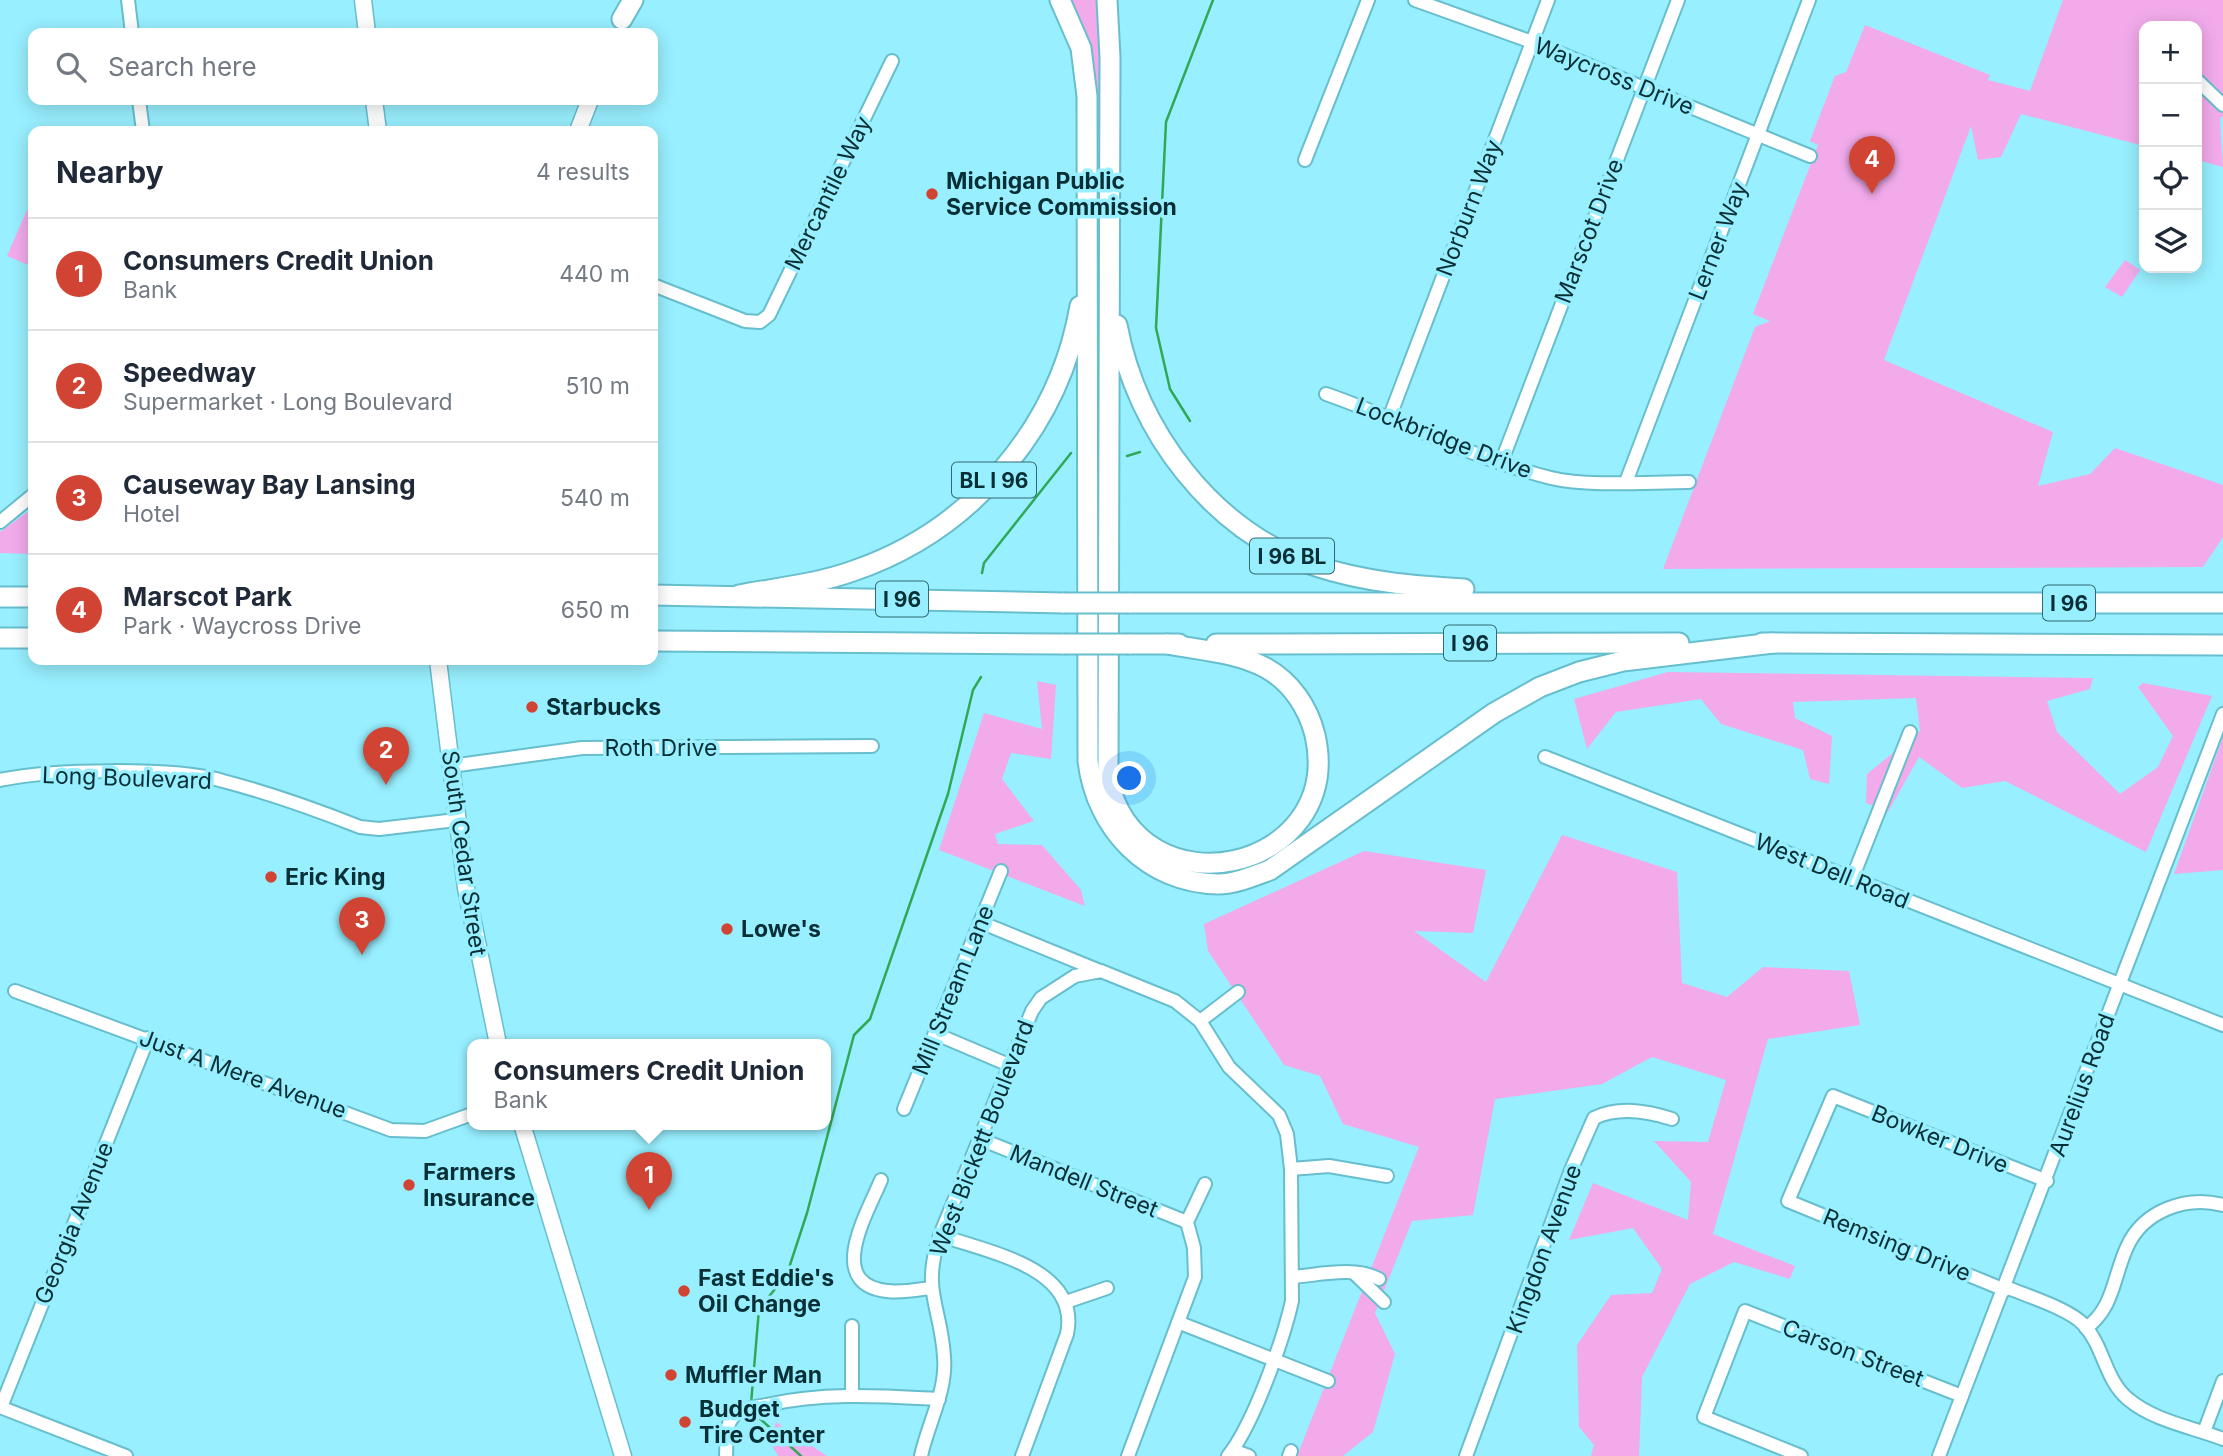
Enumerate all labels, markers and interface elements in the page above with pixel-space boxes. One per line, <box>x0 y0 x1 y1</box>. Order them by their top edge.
map controls <box>2139 21 2202 273</box>
button: + <box>2139 21 2202 84</box>
search box <box>28 28 658 105</box>
street label: Waycross Drive <box>1530 31 1698 121</box>
icon: search <box>52 48 90 86</box>
text: Search here <box>108 51 257 82</box>
button: − <box>2139 84 2202 147</box>
street label: Mercantile Way <box>779 111 877 275</box>
street label: Norburn Way <box>1430 136 1508 280</box>
pin: 4 <box>1849 136 1895 194</box>
button: locate <box>2139 147 2202 210</box>
text: Nearby <box>56 154 164 190</box>
street label: Marscot Drive <box>1549 155 1629 307</box>
text: 4 results <box>536 158 630 186</box>
place label: Michigan Public Service Commission <box>946 167 1177 221</box>
street label: Lerner Way <box>1683 178 1753 304</box>
marker: Michigan Public Service Commission <box>924 186 940 202</box>
button: layers <box>2139 210 2202 273</box>
text: Consumers Credit Union <box>123 245 434 276</box>
text: 1 <box>74 260 84 288</box>
text: 440 m <box>559 260 630 288</box>
text: Bank <box>123 276 177 304</box>
text: Speedway <box>123 357 256 388</box>
text: 2 <box>72 372 86 400</box>
text: 510 m <box>566 372 630 400</box>
text: Supermarket · Long Boulevard <box>123 388 453 416</box>
street label: Lockbridge Drive <box>1352 392 1536 484</box>
road number: BL I 96 <box>952 462 1036 498</box>
text: Causeway Bay Lansing <box>123 469 416 500</box>
text: 3 <box>72 484 86 512</box>
text: 540 m <box>560 484 630 512</box>
text: Hotel <box>123 500 180 528</box>
road number: I 96 BL <box>1250 538 1334 574</box>
text: Marscot Park <box>123 581 292 612</box>
road number: I 96 <box>876 582 928 616</box>
road number: I 96 <box>2043 586 2095 620</box>
text: 4 <box>71 596 87 624</box>
text: 650 m <box>561 596 630 624</box>
text: Park · Waycross Drive <box>123 612 361 640</box>
road number: I 96 <box>1444 626 1496 660</box>
place label: Starbucks <box>546 693 661 721</box>
marker: Starbucks <box>524 699 540 715</box>
pin: 2 <box>363 727 409 785</box>
street label: Roth Drive <box>605 734 717 762</box>
street label: South Cedar Street <box>436 749 492 958</box>
street label: Long Boulevard <box>42 761 212 795</box>
your location <box>1112 761 1146 795</box>
street label: West Dell Road <box>1751 827 1913 915</box>
place label: Eric King <box>285 863 386 891</box>
marker: Eric King <box>263 869 279 885</box>
pin: 3 <box>339 897 385 955</box>
street label: Mill Stream Lane <box>906 901 1000 1079</box>
place label: Lowe's <box>741 915 821 943</box>
marker: Lowe's <box>719 921 735 937</box>
street label: Aurelius Road <box>2043 1010 2121 1160</box>
street label: West Bickett Boulevard <box>924 1016 1040 1260</box>
street label: Just A Mere Avenue <box>136 1024 350 1124</box>
popup <box>467 1039 831 1130</box>
text: Consumers Credit Union <box>494 1055 804 1086</box>
text: Bank <box>494 1086 548 1114</box>
street label: Bowker Drive <box>1868 1099 2012 1179</box>
street label: Georgia Avenue <box>29 1138 119 1308</box>
street label: Mandell Street <box>1006 1139 1163 1224</box>
pin: 1 <box>626 1152 672 1210</box>
place label: Farmers Insurance <box>423 1158 535 1212</box>
street label: Kingdon Avenue <box>1500 1161 1588 1337</box>
marker: Farmers Insurance <box>401 1177 417 1193</box>
street label: Remsing Drive <box>1819 1203 1975 1287</box>
place label: Fast Eddie's Oil Change <box>698 1264 834 1318</box>
marker: Fast Eddie's Oil Change <box>676 1283 692 1299</box>
street label: Carson Street <box>1778 1313 1928 1393</box>
place label: Muffler Man <box>685 1361 822 1389</box>
marker: Muffler Man <box>663 1367 679 1383</box>
place label: Budget Tire Center <box>699 1395 825 1449</box>
marker: Budget Tire Center <box>677 1414 693 1430</box>

